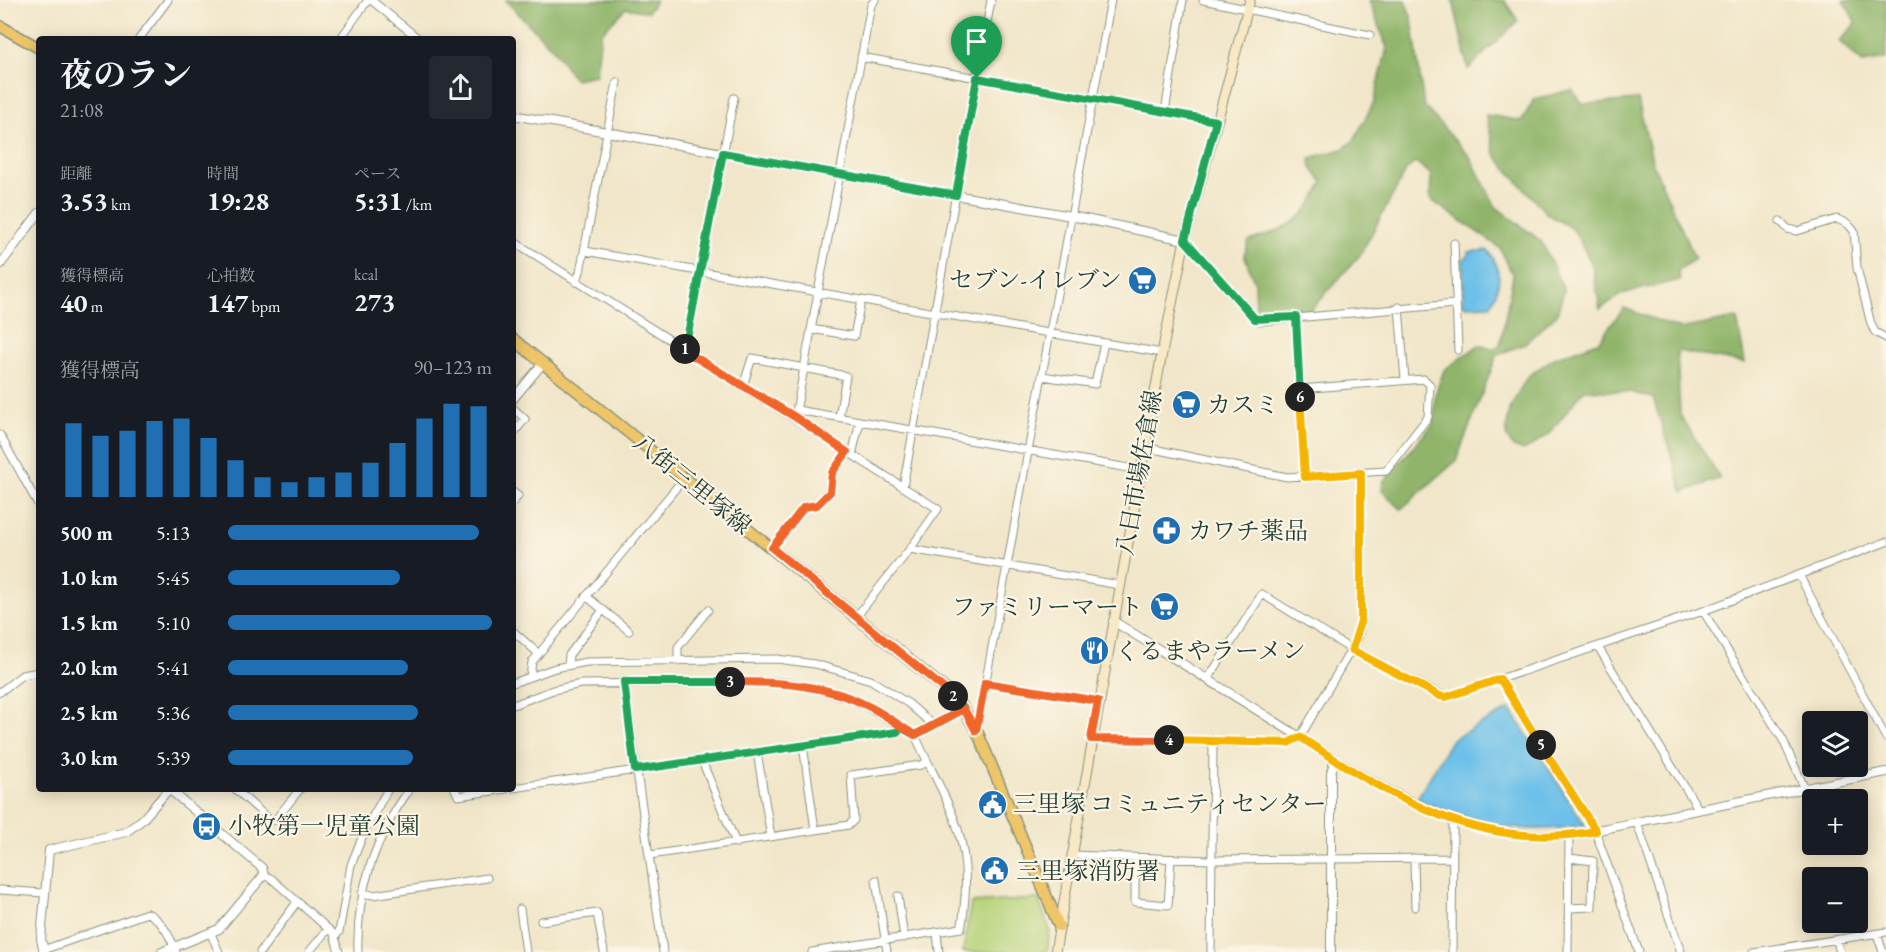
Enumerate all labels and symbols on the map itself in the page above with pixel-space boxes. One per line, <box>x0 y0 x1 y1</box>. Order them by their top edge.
pin <box>951 16 1002 78</box>
place label: セブン-イレブン <box>949 264 1122 295</box>
supermarket icon: セブン-イレブン <box>1127 264 1159 296</box>
pin: 1 <box>670 334 700 364</box>
pin: 6 <box>1285 382 1315 412</box>
street label: 八日市場佐倉線 <box>1109 387 1168 558</box>
supermarket icon: カスミ <box>1170 389 1202 421</box>
place label: カスミ <box>1207 389 1279 420</box>
street label: 八街三里塚線 <box>627 426 758 541</box>
pharmacy icon: カワチ薬品 <box>1151 515 1183 547</box>
place label: カワチ薬品 <box>1188 515 1308 546</box>
place label: ファミリーマート <box>951 591 1143 622</box>
supermarket icon: ファミリーマート <box>1148 591 1180 623</box>
restaurant icon: くるまやラーメン <box>1078 635 1110 667</box>
place label: くるまやラーメン <box>1115 635 1306 666</box>
pin: 3 <box>715 667 745 697</box>
pin: 2 <box>938 681 968 711</box>
pin: 4 <box>1154 725 1184 755</box>
pin: 5 <box>1526 730 1556 760</box>
public building icon: 三里塚 コミュニティセンター <box>976 788 1008 820</box>
place label: 三里塚 コミュニティセンター <box>1013 788 1326 819</box>
bus stop icon: 小牧第一児童公園 <box>191 810 223 842</box>
place label: 小牧第一児童公園 <box>228 810 420 841</box>
public building icon: 三里塚消防署 <box>979 855 1011 887</box>
place label: 三里塚消防署 <box>1016 855 1160 886</box>

